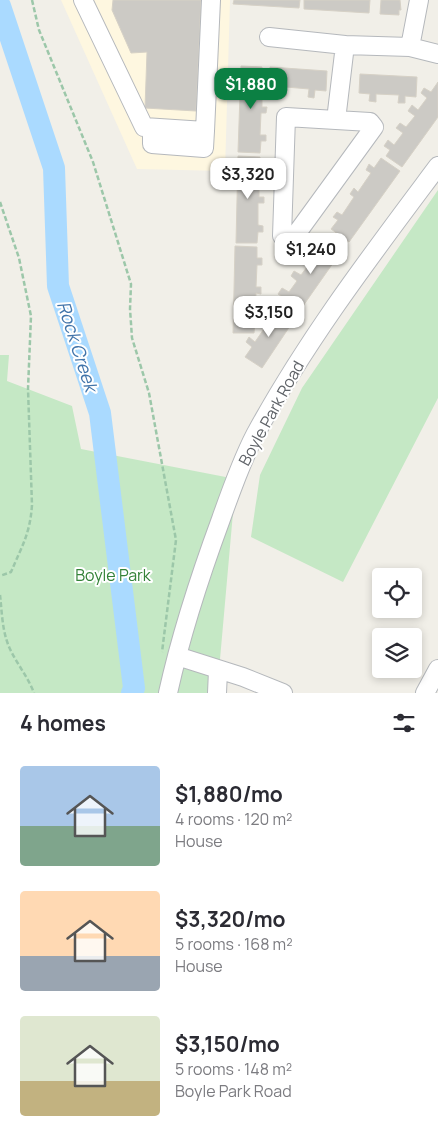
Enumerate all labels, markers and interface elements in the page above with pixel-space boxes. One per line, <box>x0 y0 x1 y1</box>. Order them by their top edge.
pin: $1,880 <box>210 68 292 110</box>
text: $1,880 <box>225 73 277 95</box>
pin: $3,320 <box>207 158 289 200</box>
text: $3,320 <box>221 163 275 185</box>
pin: $1,240 <box>270 232 352 275</box>
text: $1,240 <box>286 238 336 260</box>
pin: $3,150 <box>228 296 310 338</box>
water label: Rock Creek <box>52 298 105 397</box>
text: $3,150 <box>244 301 294 323</box>
street label: Boyle Park Road <box>233 357 309 469</box>
park label: Boyle Park <box>75 564 152 586</box>
map controls <box>372 568 422 678</box>
button: locate <box>372 568 422 618</box>
button: layers <box>372 628 422 678</box>
text: 4 homes <box>20 709 106 737</box>
icon: filters <box>390 709 418 737</box>
text: $1,880/mo <box>175 780 283 808</box>
icon: home <box>60 786 120 846</box>
text: 4 rooms · 120 m² <box>175 808 292 830</box>
text: House <box>175 830 223 852</box>
text: $3,320/mo <box>175 905 285 933</box>
icon: home <box>60 911 120 971</box>
text: 5 rooms · 168 m² <box>175 933 293 955</box>
text: House <box>175 955 223 977</box>
text: $3,150/mo <box>175 1030 280 1058</box>
icon: home <box>60 1036 120 1096</box>
text: 5 rooms · 148 m² <box>175 1058 292 1080</box>
text: Boyle Park Road <box>175 1080 292 1102</box>

